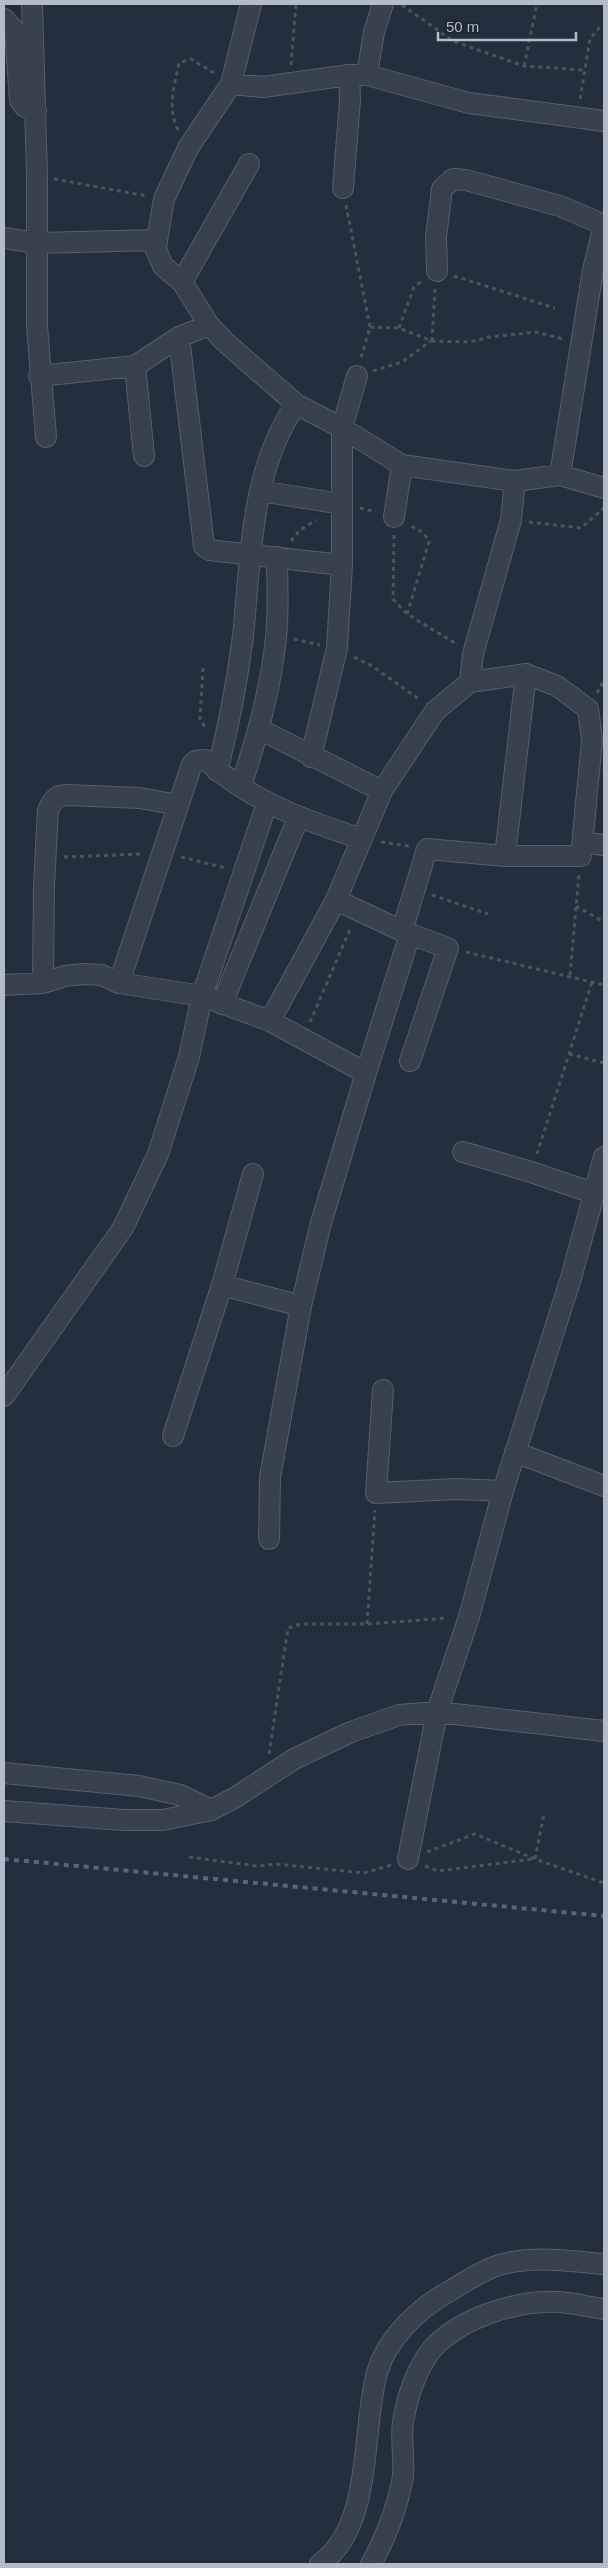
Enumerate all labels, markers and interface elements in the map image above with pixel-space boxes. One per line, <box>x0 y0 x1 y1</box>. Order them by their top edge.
scale bar <box>438 10 576 42</box>
text: 50 m <box>446 18 479 35</box>

